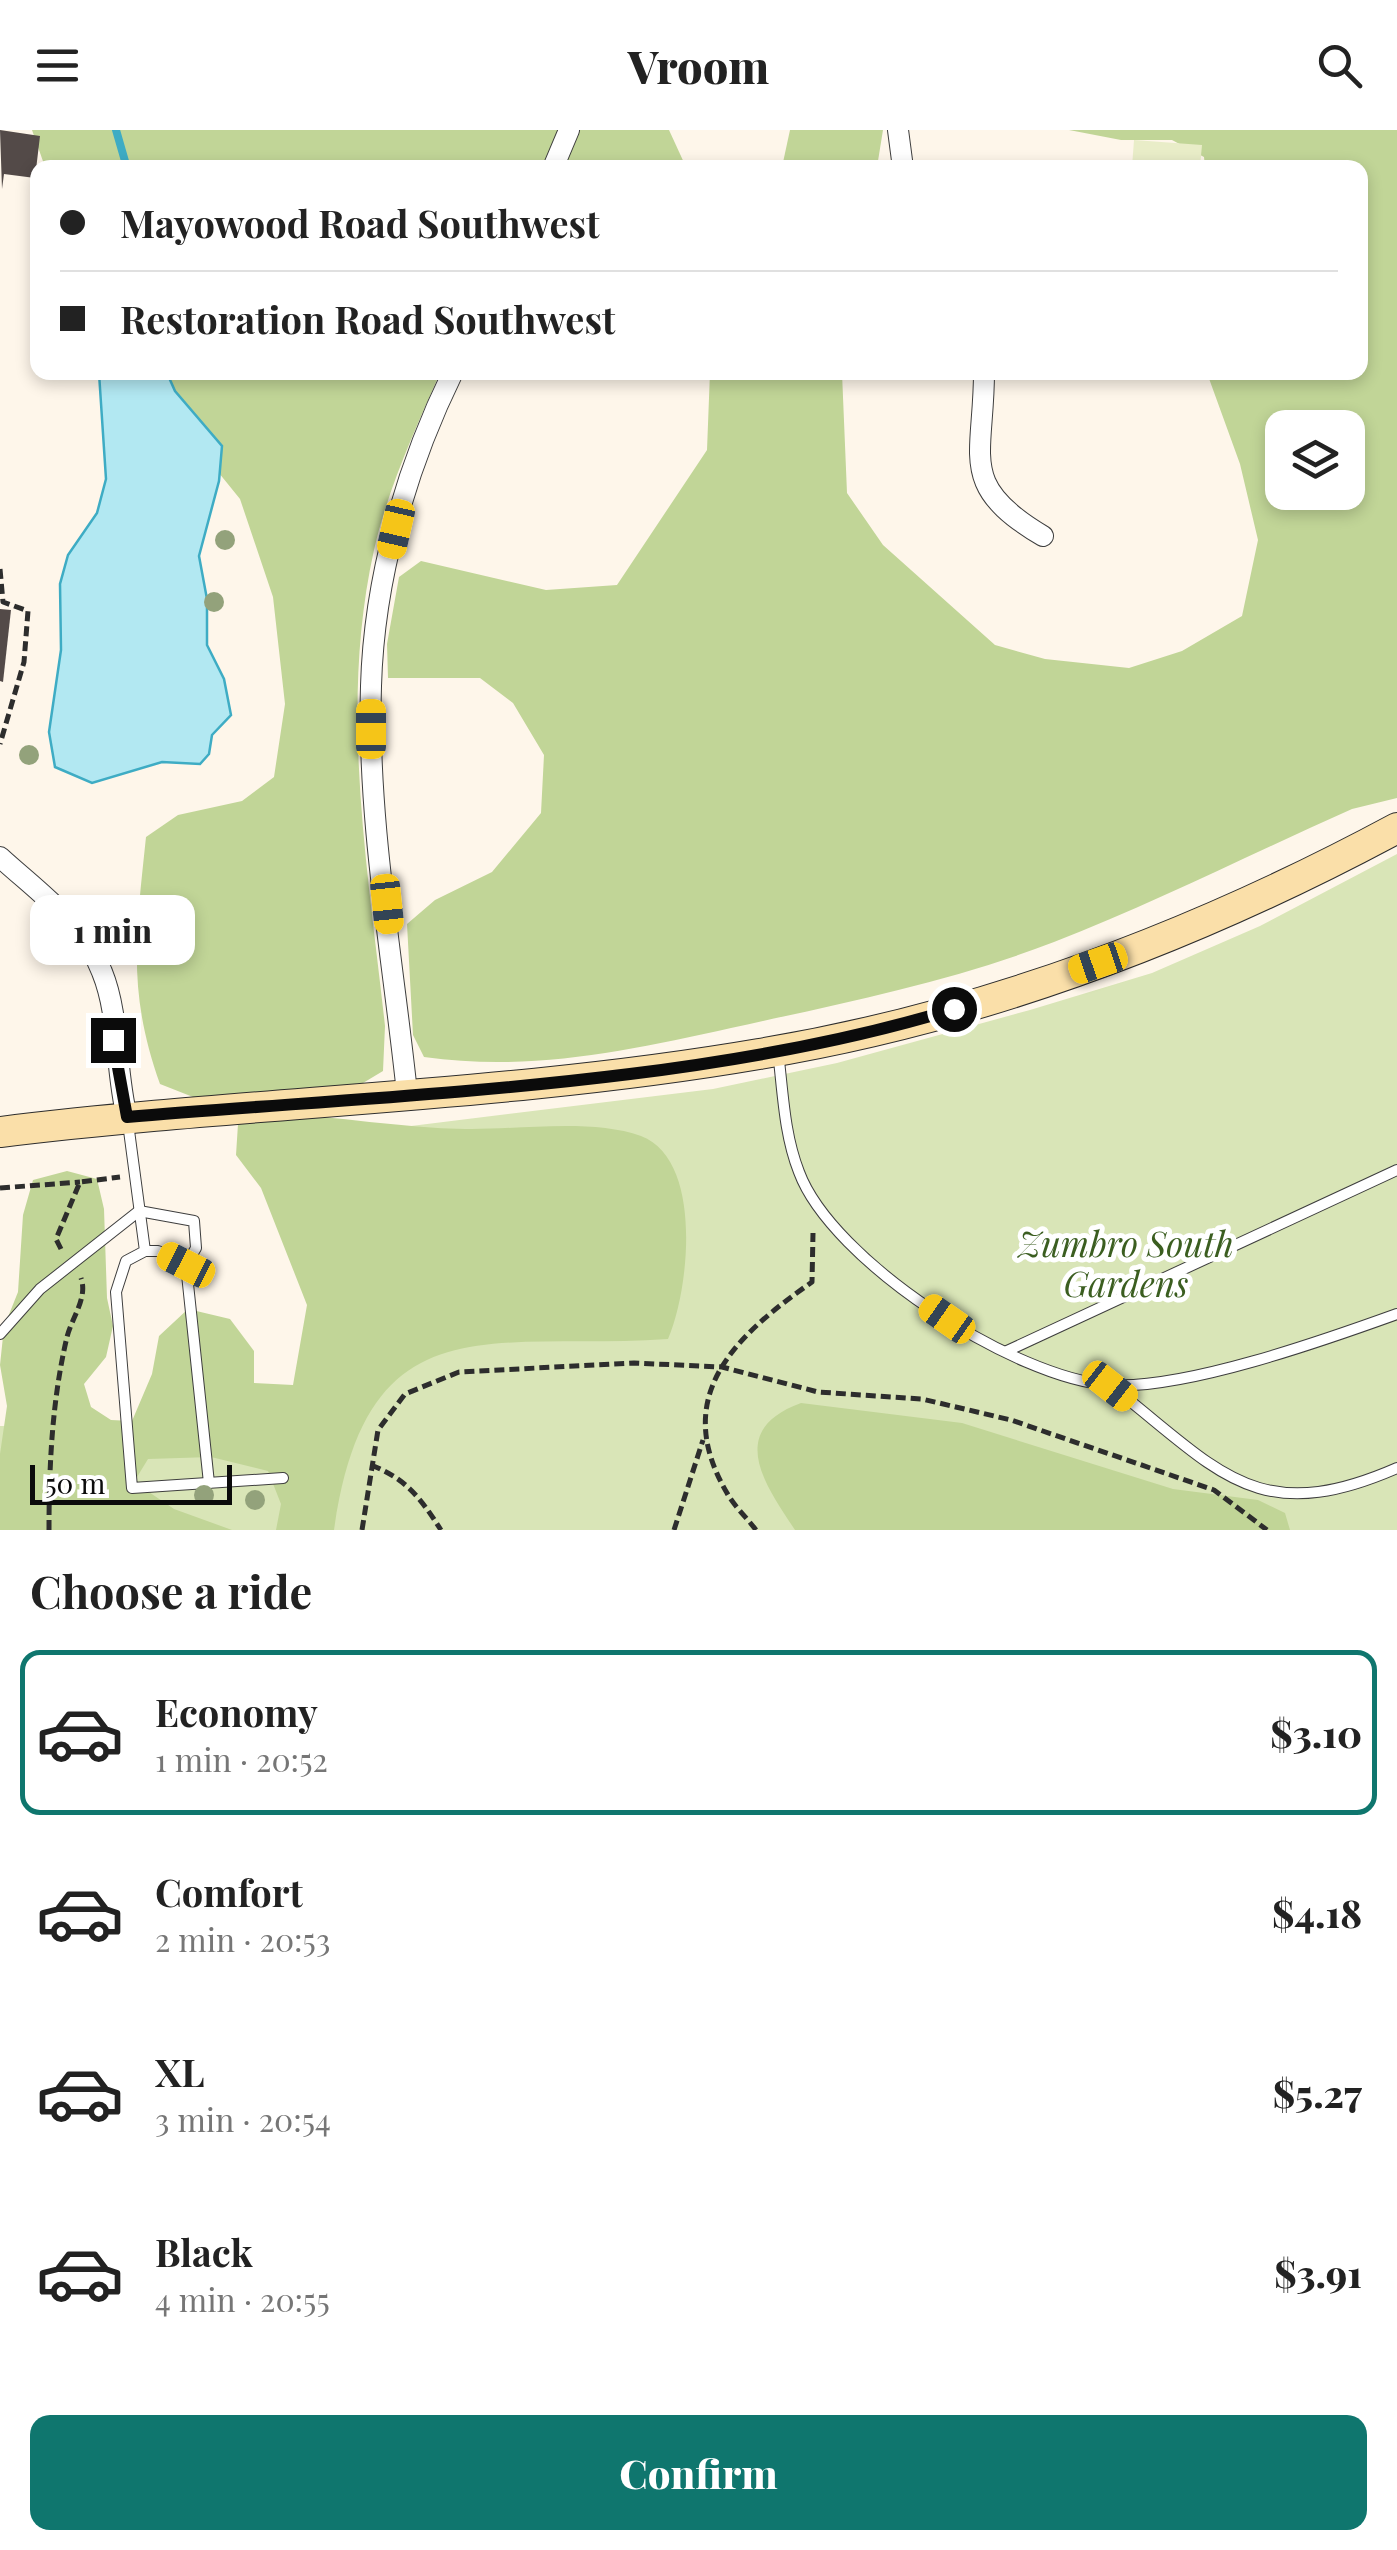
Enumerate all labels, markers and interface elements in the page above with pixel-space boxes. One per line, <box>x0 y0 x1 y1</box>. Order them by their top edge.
text: Vroom <box>628 35 769 95</box>
icon: menu <box>30 38 85 93</box>
icon: search <box>1312 38 1367 93</box>
text: Mayowood Road Southwest <box>120 197 600 248</box>
text: Restoration Road Southwest <box>120 293 615 344</box>
map controls <box>1265 410 1365 510</box>
button: layers <box>1265 410 1365 510</box>
car <box>375 496 417 562</box>
car <box>356 699 386 759</box>
car <box>369 873 405 935</box>
callout: 1 min <box>31 895 196 965</box>
text: 1 min <box>73 908 152 951</box>
car <box>1065 939 1131 987</box>
route start <box>932 987 977 1032</box>
route end <box>91 1018 136 1063</box>
park label: Zumbro South Gardens <box>1016 1219 1234 1306</box>
car <box>152 1238 220 1292</box>
car <box>914 1290 980 1348</box>
car <box>1077 1356 1143 1416</box>
scale bar <box>30 1460 232 1504</box>
text: 50 m <box>45 1464 105 1501</box>
text: Choose a ride <box>30 1560 312 1620</box>
text: Economy <box>155 1686 318 1737</box>
icon: car <box>35 1688 125 1778</box>
text: $3.10 <box>1270 1707 1362 1758</box>
text: 1 min · 20:52 <box>155 1737 328 1780</box>
text: Comfort <box>155 1866 303 1917</box>
icon: car <box>35 1868 125 1958</box>
text: $4.18 <box>1272 1887 1362 1938</box>
text: 2 min · 20:53 <box>155 1917 330 1960</box>
text: XL <box>155 2046 204 2097</box>
icon: car <box>35 2048 125 2138</box>
text: $5.27 <box>1273 2067 1362 2118</box>
text: 3 min · 20:54 <box>155 2097 331 2140</box>
text: Black <box>155 2226 253 2277</box>
icon: car <box>35 2228 125 2318</box>
text: $3.91 <box>1274 2247 1362 2298</box>
text: 4 min · 20:55 <box>155 2277 330 2320</box>
button: Confirm <box>30 2415 1367 2530</box>

